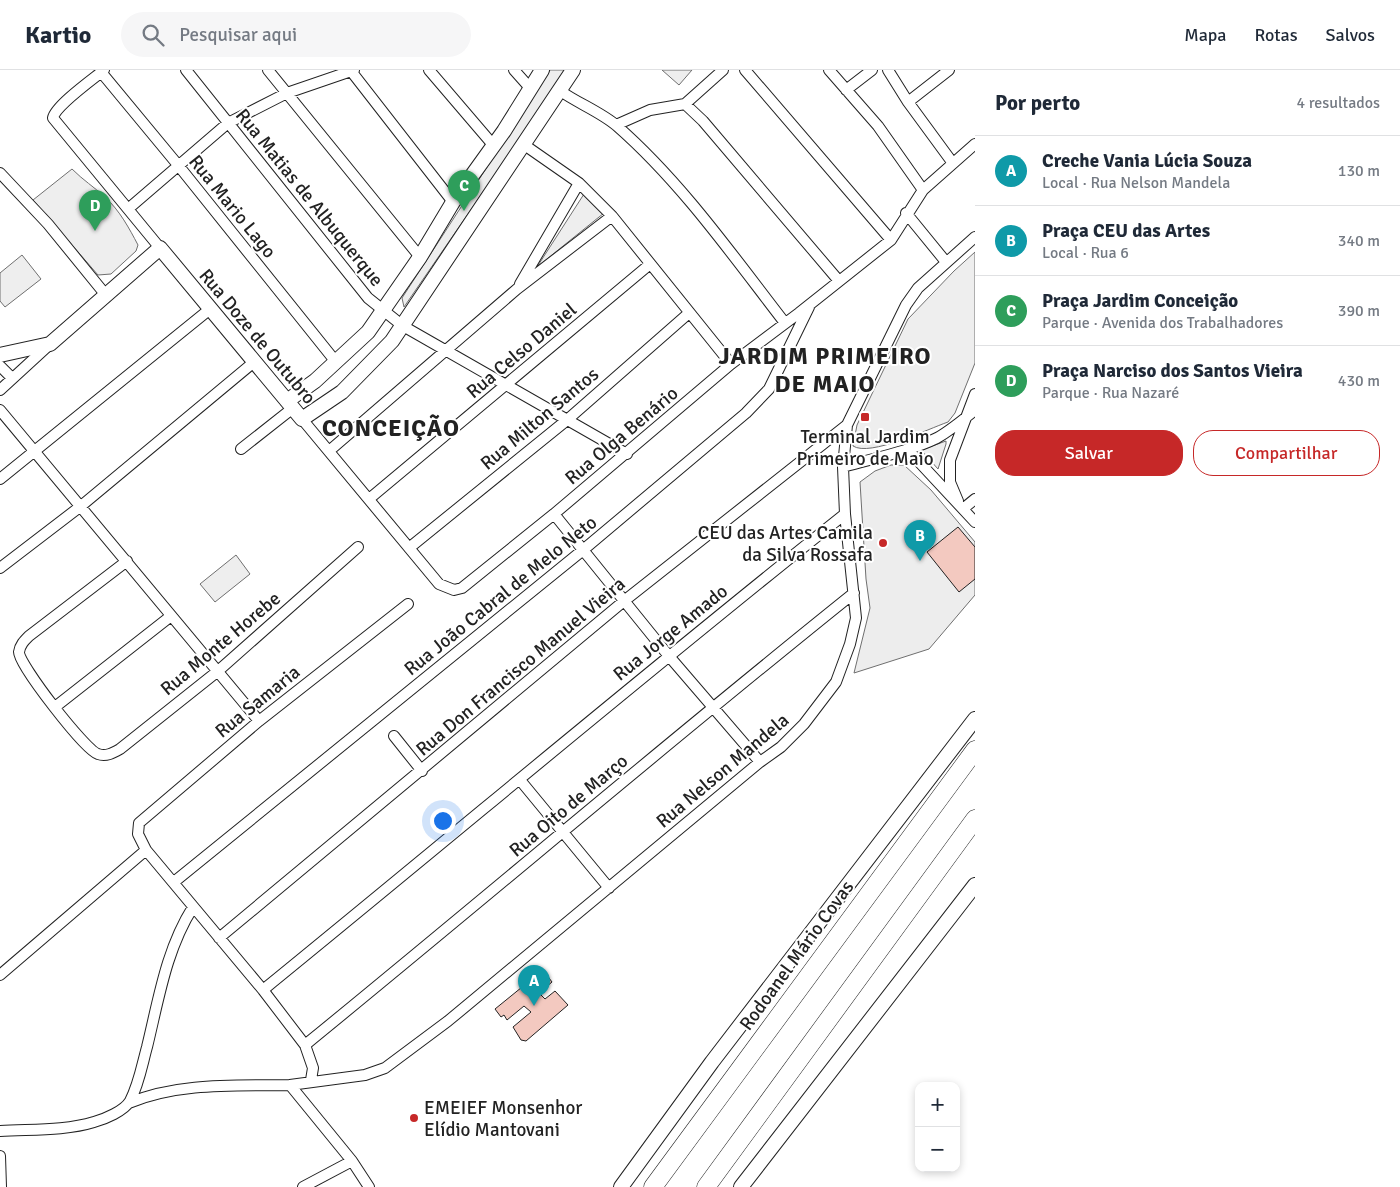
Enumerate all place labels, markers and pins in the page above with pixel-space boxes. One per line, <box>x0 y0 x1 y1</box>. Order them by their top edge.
pin: C <box>448 170 480 211</box>
pin: D <box>79 190 111 231</box>
marker: Terminal Jardim Primeiro de Maio <box>859 411 871 423</box>
place label: Terminal Jardim Primeiro de Maio <box>796 425 934 471</box>
pin: B <box>904 520 936 561</box>
place label: CEU das Artes Camila da Silva Rossafa <box>698 521 873 567</box>
marker: CEU das Artes Camila da Silva Rossafa <box>877 537 889 549</box>
pin: A <box>518 965 550 1006</box>
place label: EMEIEF Monsenhor Elídio Mantovani <box>424 1096 582 1142</box>
marker: EMEIEF Monsenhor Elídio Mantovani <box>408 1112 420 1124</box>

